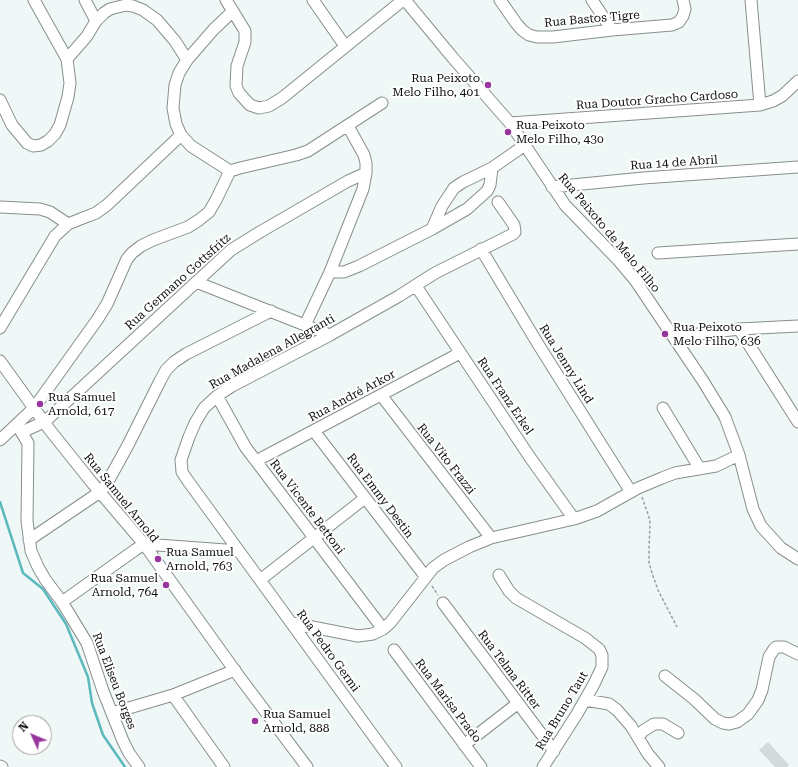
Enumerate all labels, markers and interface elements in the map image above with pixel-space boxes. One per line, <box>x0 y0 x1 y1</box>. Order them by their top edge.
street label: Rua Bastos Tigre <box>544 8 640 30</box>
place label: Rua Peixoto Melo Filho, 401 <box>392 71 480 99</box>
marker: Rua Peixoto Melo Filho, 401 <box>483 80 493 90</box>
street label: Rua Doutor Gracho Cardoso <box>575 87 739 113</box>
place label: Rua Peixoto Melo Filho, 430 <box>516 118 604 146</box>
marker: Rua Peixoto Melo Filho, 430 <box>503 127 513 137</box>
street label: Rua 14 de Abril <box>630 153 718 173</box>
street label: Rua Peixoto de Melo Filho <box>555 171 663 295</box>
street label: Rua Germano Gottsfritz <box>122 231 234 333</box>
street label: Rua Madalena Allegranti <box>207 311 337 393</box>
place label: Rua Peixoto Melo Filho, 636 <box>673 320 761 348</box>
street label: Rua Jenny Lind <box>536 322 596 406</box>
marker: Rua Peixoto Melo Filho, 636 <box>660 329 670 339</box>
street label: Rua Franz Erkel <box>474 355 536 437</box>
street label: Rua André Arkor <box>306 367 398 425</box>
place label: Rua Samuel Arnold, 617 <box>48 390 116 418</box>
marker: Rua Samuel Arnold, 617 <box>35 399 45 409</box>
street label: Rua Vito Frazzi <box>414 421 478 497</box>
street label: Rua Samuel Arnold <box>81 451 161 545</box>
street label: Rua Emmy Destin <box>343 451 417 541</box>
street label: Rua Vicente Bettoni <box>267 457 347 557</box>
place label: Rua Samuel Arnold, 763 <box>166 545 234 573</box>
marker: Rua Samuel Arnold, 763 <box>153 554 163 564</box>
place label: Rua Samuel Arnold, 764 <box>90 571 158 599</box>
marker: Rua Samuel Arnold, 764 <box>161 580 171 590</box>
street label: Rua Pedro Germi <box>293 607 363 695</box>
street label: Rua Telma Ritter <box>474 627 544 713</box>
street label: Rua Eliseu Borges <box>89 631 139 731</box>
street label: Rua Marisa Prado <box>412 656 484 746</box>
street label: Rua Bruno Taut <box>533 669 591 753</box>
place label: Rua Samuel Arnold, 888 <box>263 707 331 735</box>
north arrow <box>12 715 52 755</box>
marker: Rua Samuel Arnold, 888 <box>250 716 260 726</box>
text: N <box>16 719 31 735</box>

